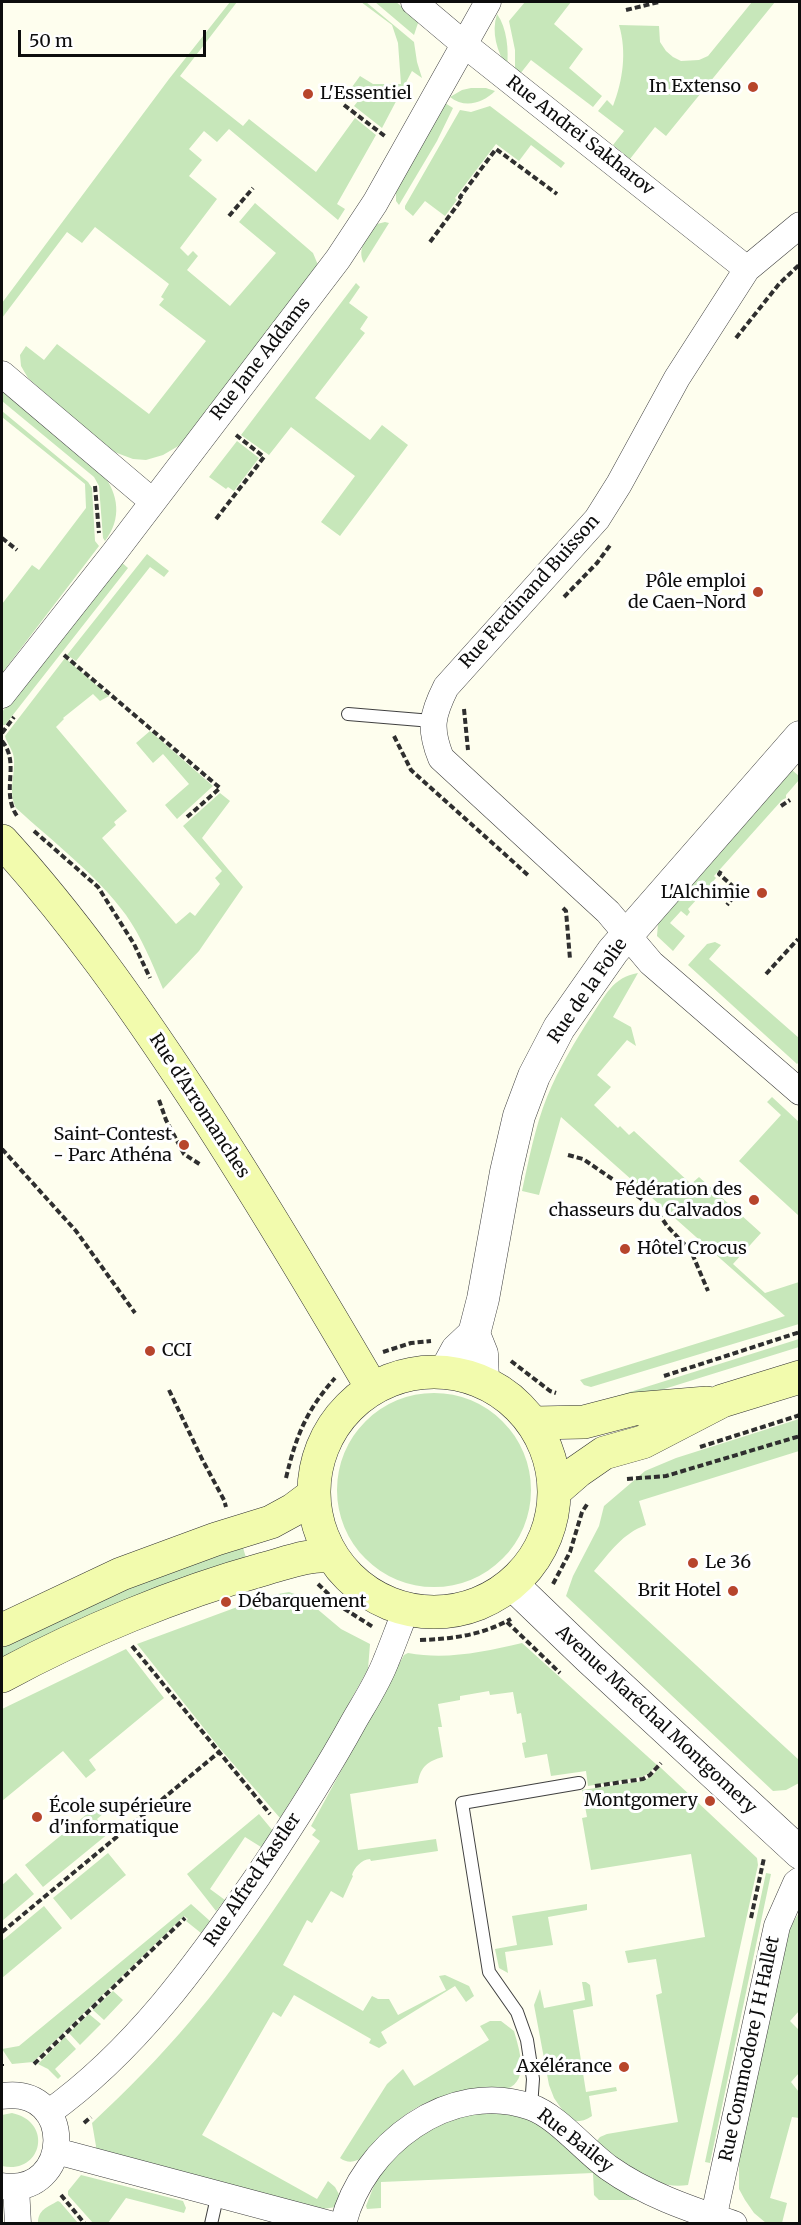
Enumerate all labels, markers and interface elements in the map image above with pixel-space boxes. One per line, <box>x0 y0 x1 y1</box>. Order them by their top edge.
scale bar <box>21 18 208 56</box>
text: 50 m <box>29 29 73 52</box>
street label: Rue Andrei Sakharov <box>502 72 658 200</box>
place label: In Extenso <box>649 76 741 98</box>
marker: In Extenso <box>746 80 760 94</box>
place label: L'Essentiel <box>320 83 412 105</box>
marker: L'Essentiel <box>301 87 315 101</box>
street label: Rue Jane Addams <box>206 293 316 425</box>
street label: Rue Ferdinand Buisson <box>455 511 605 673</box>
place label: Pôle emploi de Caen-Nord <box>628 571 746 614</box>
marker: Pôle emploi de Caen-Nord <box>751 585 765 599</box>
place label: L'Alchimie <box>661 882 750 904</box>
marker: L'Alchimie <box>755 886 769 900</box>
street label: Rue de la Folie <box>544 935 632 1047</box>
street label: Rue d'Arromanches <box>144 1030 254 1182</box>
place label: Saint-Contest - Parc Athéna <box>53 1124 172 1166</box>
marker: Saint-Contest - Parc Athéna <box>177 1138 191 1152</box>
place label: Fédération des chasseurs du Calvados <box>549 1179 742 1222</box>
marker: Fédération des chasseurs du Calvados <box>747 1193 761 1207</box>
place label: Hôtel Crocus <box>637 1238 747 1260</box>
marker: Hôtel Crocus <box>618 1242 632 1256</box>
place label: CCI <box>162 1340 192 1362</box>
marker: CCI <box>143 1344 157 1358</box>
place label: Le 36 <box>705 1552 751 1574</box>
marker: Le 36 <box>686 1556 700 1570</box>
place label: Brit Hotel <box>638 1580 721 1602</box>
marker: Brit Hotel <box>726 1584 740 1598</box>
place label: Débarquement <box>238 1591 367 1613</box>
marker: Débarquement <box>219 1595 233 1609</box>
street label: Avenue Maréchal Montgomery <box>551 1621 761 1819</box>
place label: Montgomery <box>584 1790 698 1812</box>
marker: Montgomery <box>703 1794 717 1808</box>
place label: École supérieure d'informatique <box>49 1796 191 1838</box>
street label: Rue Alfred Kastler <box>200 1809 306 1951</box>
marker: École supérieure d'informatique <box>30 1810 44 1824</box>
street label: Rue Commodore J H Hallet <box>716 1934 784 2164</box>
place label: Axélérance <box>516 2056 612 2078</box>
marker: Axélérance <box>617 2060 631 2074</box>
street label: Rue Bailey <box>533 2105 617 2177</box>

